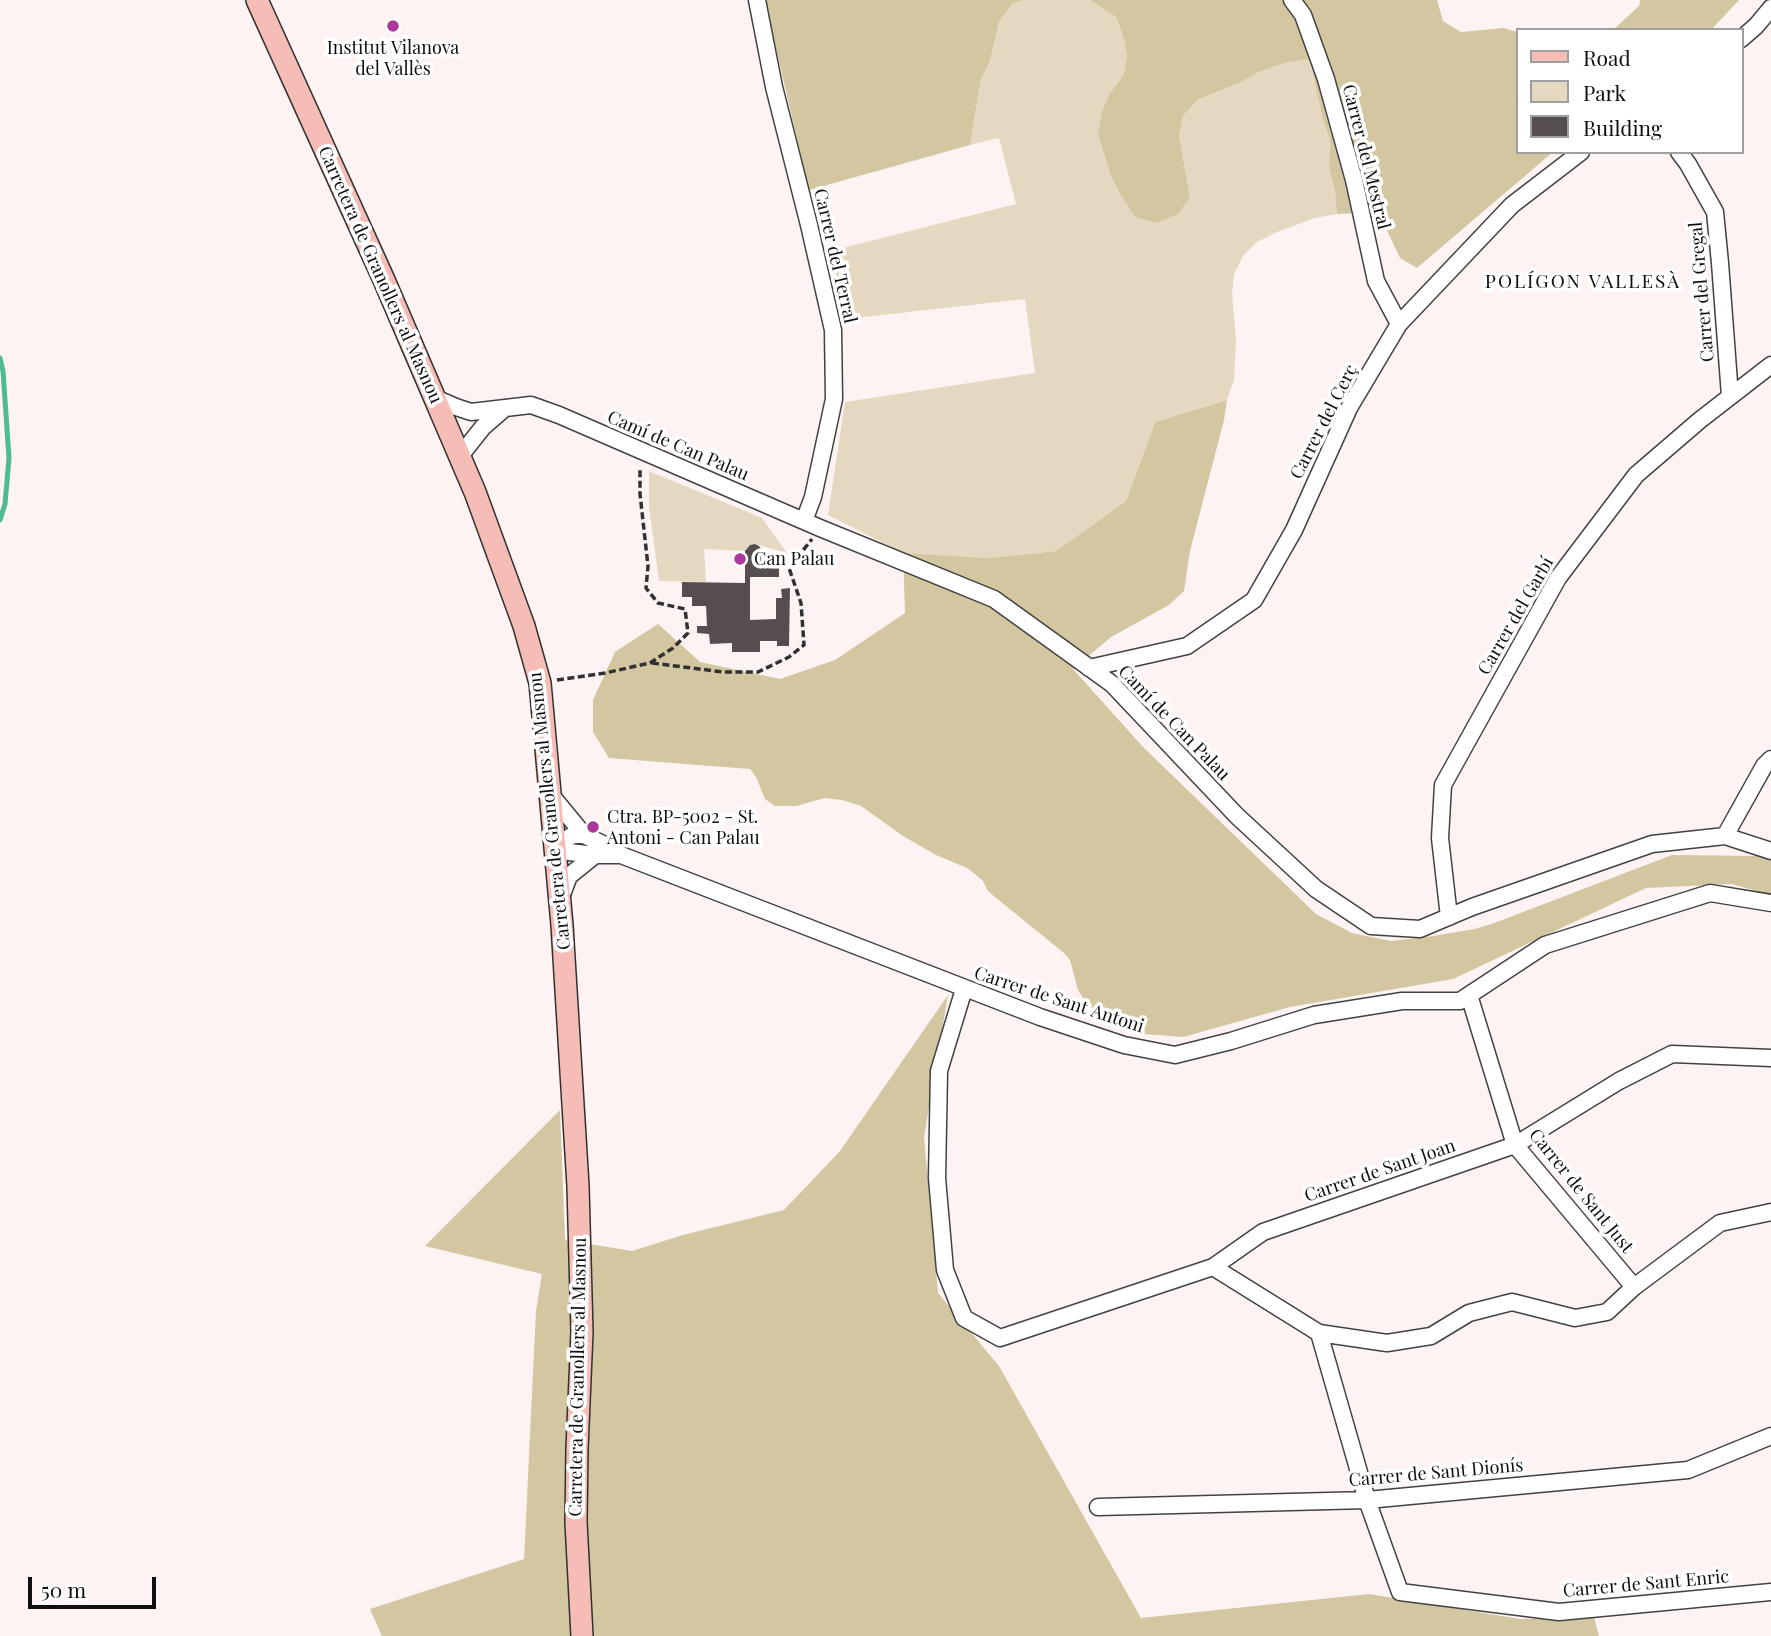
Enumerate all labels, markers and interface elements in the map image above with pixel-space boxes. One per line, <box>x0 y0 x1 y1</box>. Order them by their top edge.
marker: Institut Vilanova del Vallès <box>385 18 401 34</box>
legend <box>1516 28 1743 154</box>
place label: Institut Vilanova del Vallès <box>327 37 459 80</box>
text: Road <box>1583 43 1631 71</box>
text: Park <box>1583 78 1626 106</box>
street label: Carrer del Mestral <box>1338 82 1394 232</box>
text: Building <box>1583 113 1662 141</box>
street label: Carretera de Granollers al Masnou <box>313 143 447 407</box>
street label: Carrer del Terral <box>809 187 861 325</box>
street label: Carrer del Gregal <box>1685 221 1719 363</box>
district label: POLÍGON VALLESÀ <box>1487 271 1679 293</box>
street label: Carrer del Cerç <box>1286 361 1362 483</box>
street label: Camí de Can Palau <box>604 406 752 486</box>
place label: Can Palau <box>754 548 835 570</box>
marker: Can Palau <box>732 551 748 567</box>
street label: Carrer del Garbí <box>1474 553 1558 679</box>
street label: Camí de Can Palau <box>1114 661 1234 785</box>
street label: Carretera de Granollers al Masnou <box>525 671 575 951</box>
place label: Ctra. BP-5002 - St. Antoni - Can Palau <box>607 806 760 848</box>
marker: Ctra. BP-5002 - St. Antoni - Can Palau <box>585 819 601 835</box>
street label: Carrer de Sant Antoni <box>971 962 1147 1038</box>
street label: Carrer de Sant Just <box>1524 1125 1638 1257</box>
street label: Carrer de Sant Joan <box>1302 1135 1458 1207</box>
street label: Carretera de Granollers al Masnou <box>565 1237 591 1517</box>
street label: Carrer de Sant Dionís <box>1348 1455 1524 1491</box>
scale bar <box>32 1562 159 1606</box>
street label: Carrer de Sant Enric <box>1562 1566 1730 1602</box>
text: 50 m <box>41 1575 86 1603</box>

